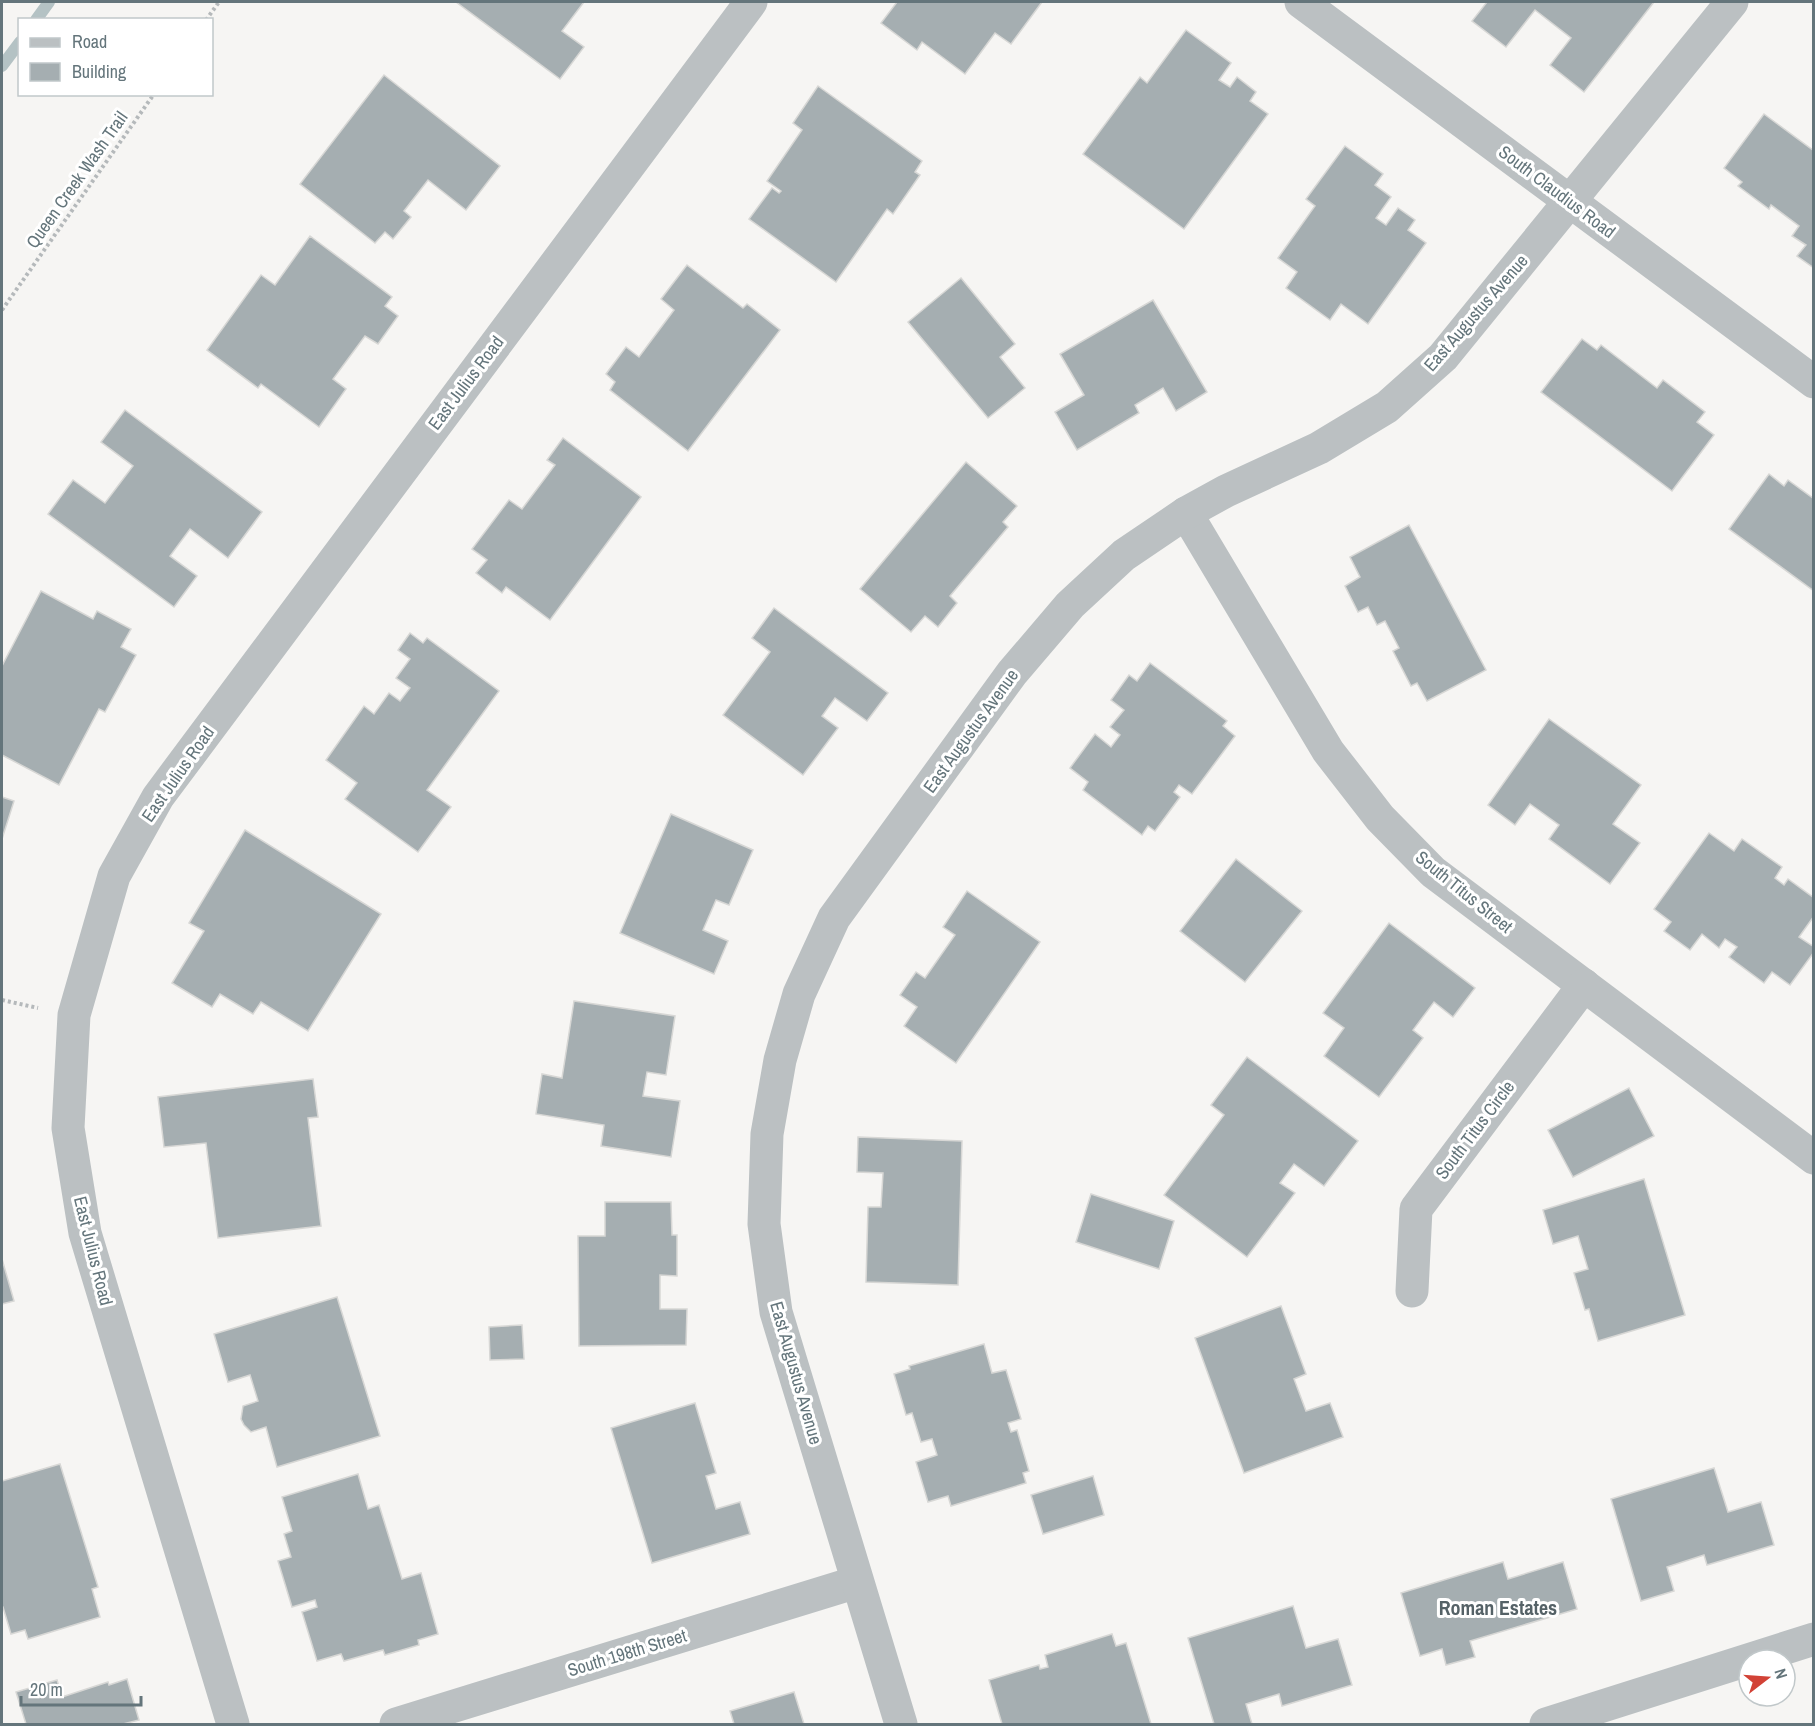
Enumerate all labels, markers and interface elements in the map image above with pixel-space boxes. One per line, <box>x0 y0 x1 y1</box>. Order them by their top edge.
legend <box>18 18 213 96</box>
text: Road <box>72 29 107 54</box>
text: Building <box>72 59 127 84</box>
street label: Queen Creek Wash Trail <box>20 106 133 253</box>
street label: South Claudius Road <box>1494 139 1621 244</box>
street label: East Augustus Avenue <box>1418 249 1533 377</box>
street label: East Julius Road <box>422 331 509 435</box>
street label: East Augustus Avenue <box>917 664 1024 798</box>
street label: East Julius Road <box>135 721 220 827</box>
street label: South Titus Street <box>1410 845 1518 939</box>
street label: South Titus Circle <box>1429 1075 1520 1184</box>
street label: East Julius Road <box>68 1194 119 1308</box>
street label: East Augustus Avenue <box>764 1299 829 1447</box>
district label: Roman Estates <box>1439 1594 1557 1621</box>
street label: South 198th Street <box>564 1623 689 1682</box>
north arrow <box>1737 1648 1797 1708</box>
text: N <box>1769 1666 1793 1681</box>
scale bar <box>21 1669 141 1707</box>
text: 20 m <box>30 1677 63 1702</box>

